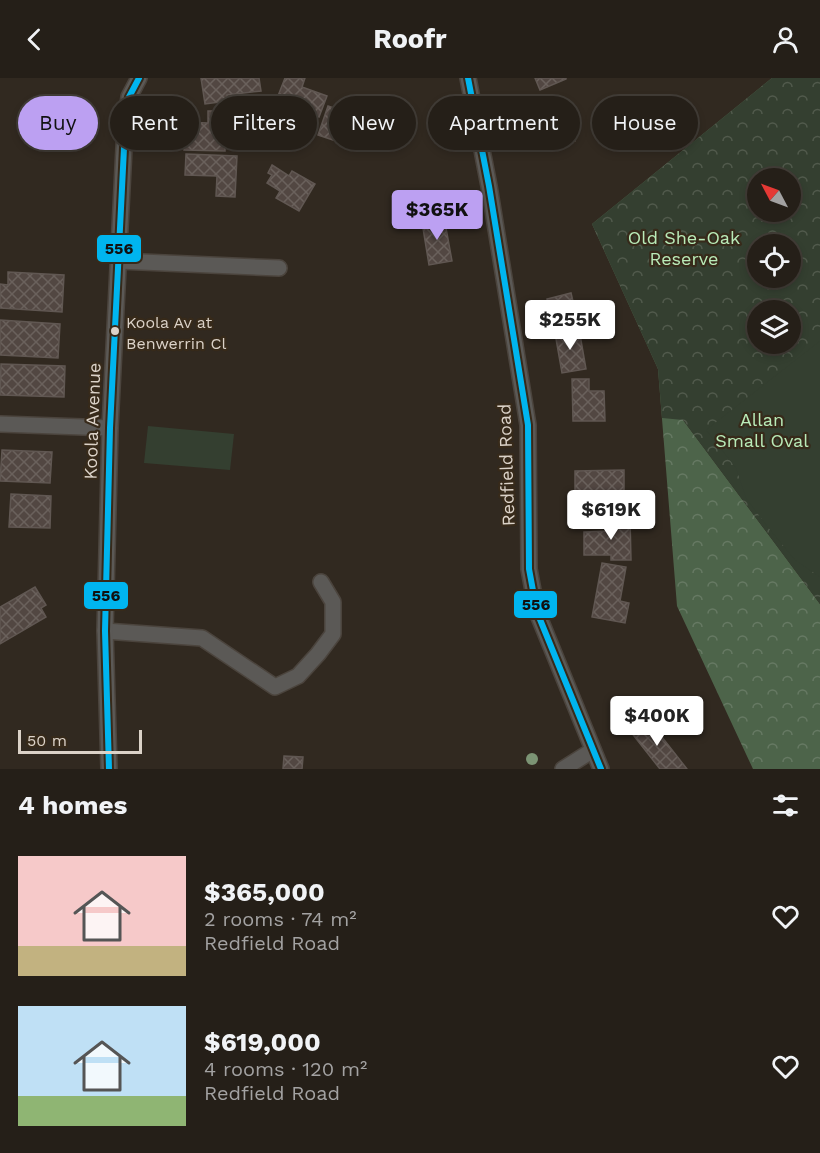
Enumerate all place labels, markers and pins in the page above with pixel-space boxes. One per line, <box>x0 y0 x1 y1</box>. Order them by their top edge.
pin: $365K <box>395 190 479 241</box>
pin: $255K <box>528 300 612 351</box>
place label: Koola Av at Benwerrin Cl <box>126 313 226 353</box>
marker: Koola Av at Benwerrin Cl <box>109 325 121 337</box>
pin: $619K <box>569 490 653 541</box>
pin: $400K <box>615 696 699 747</box>

